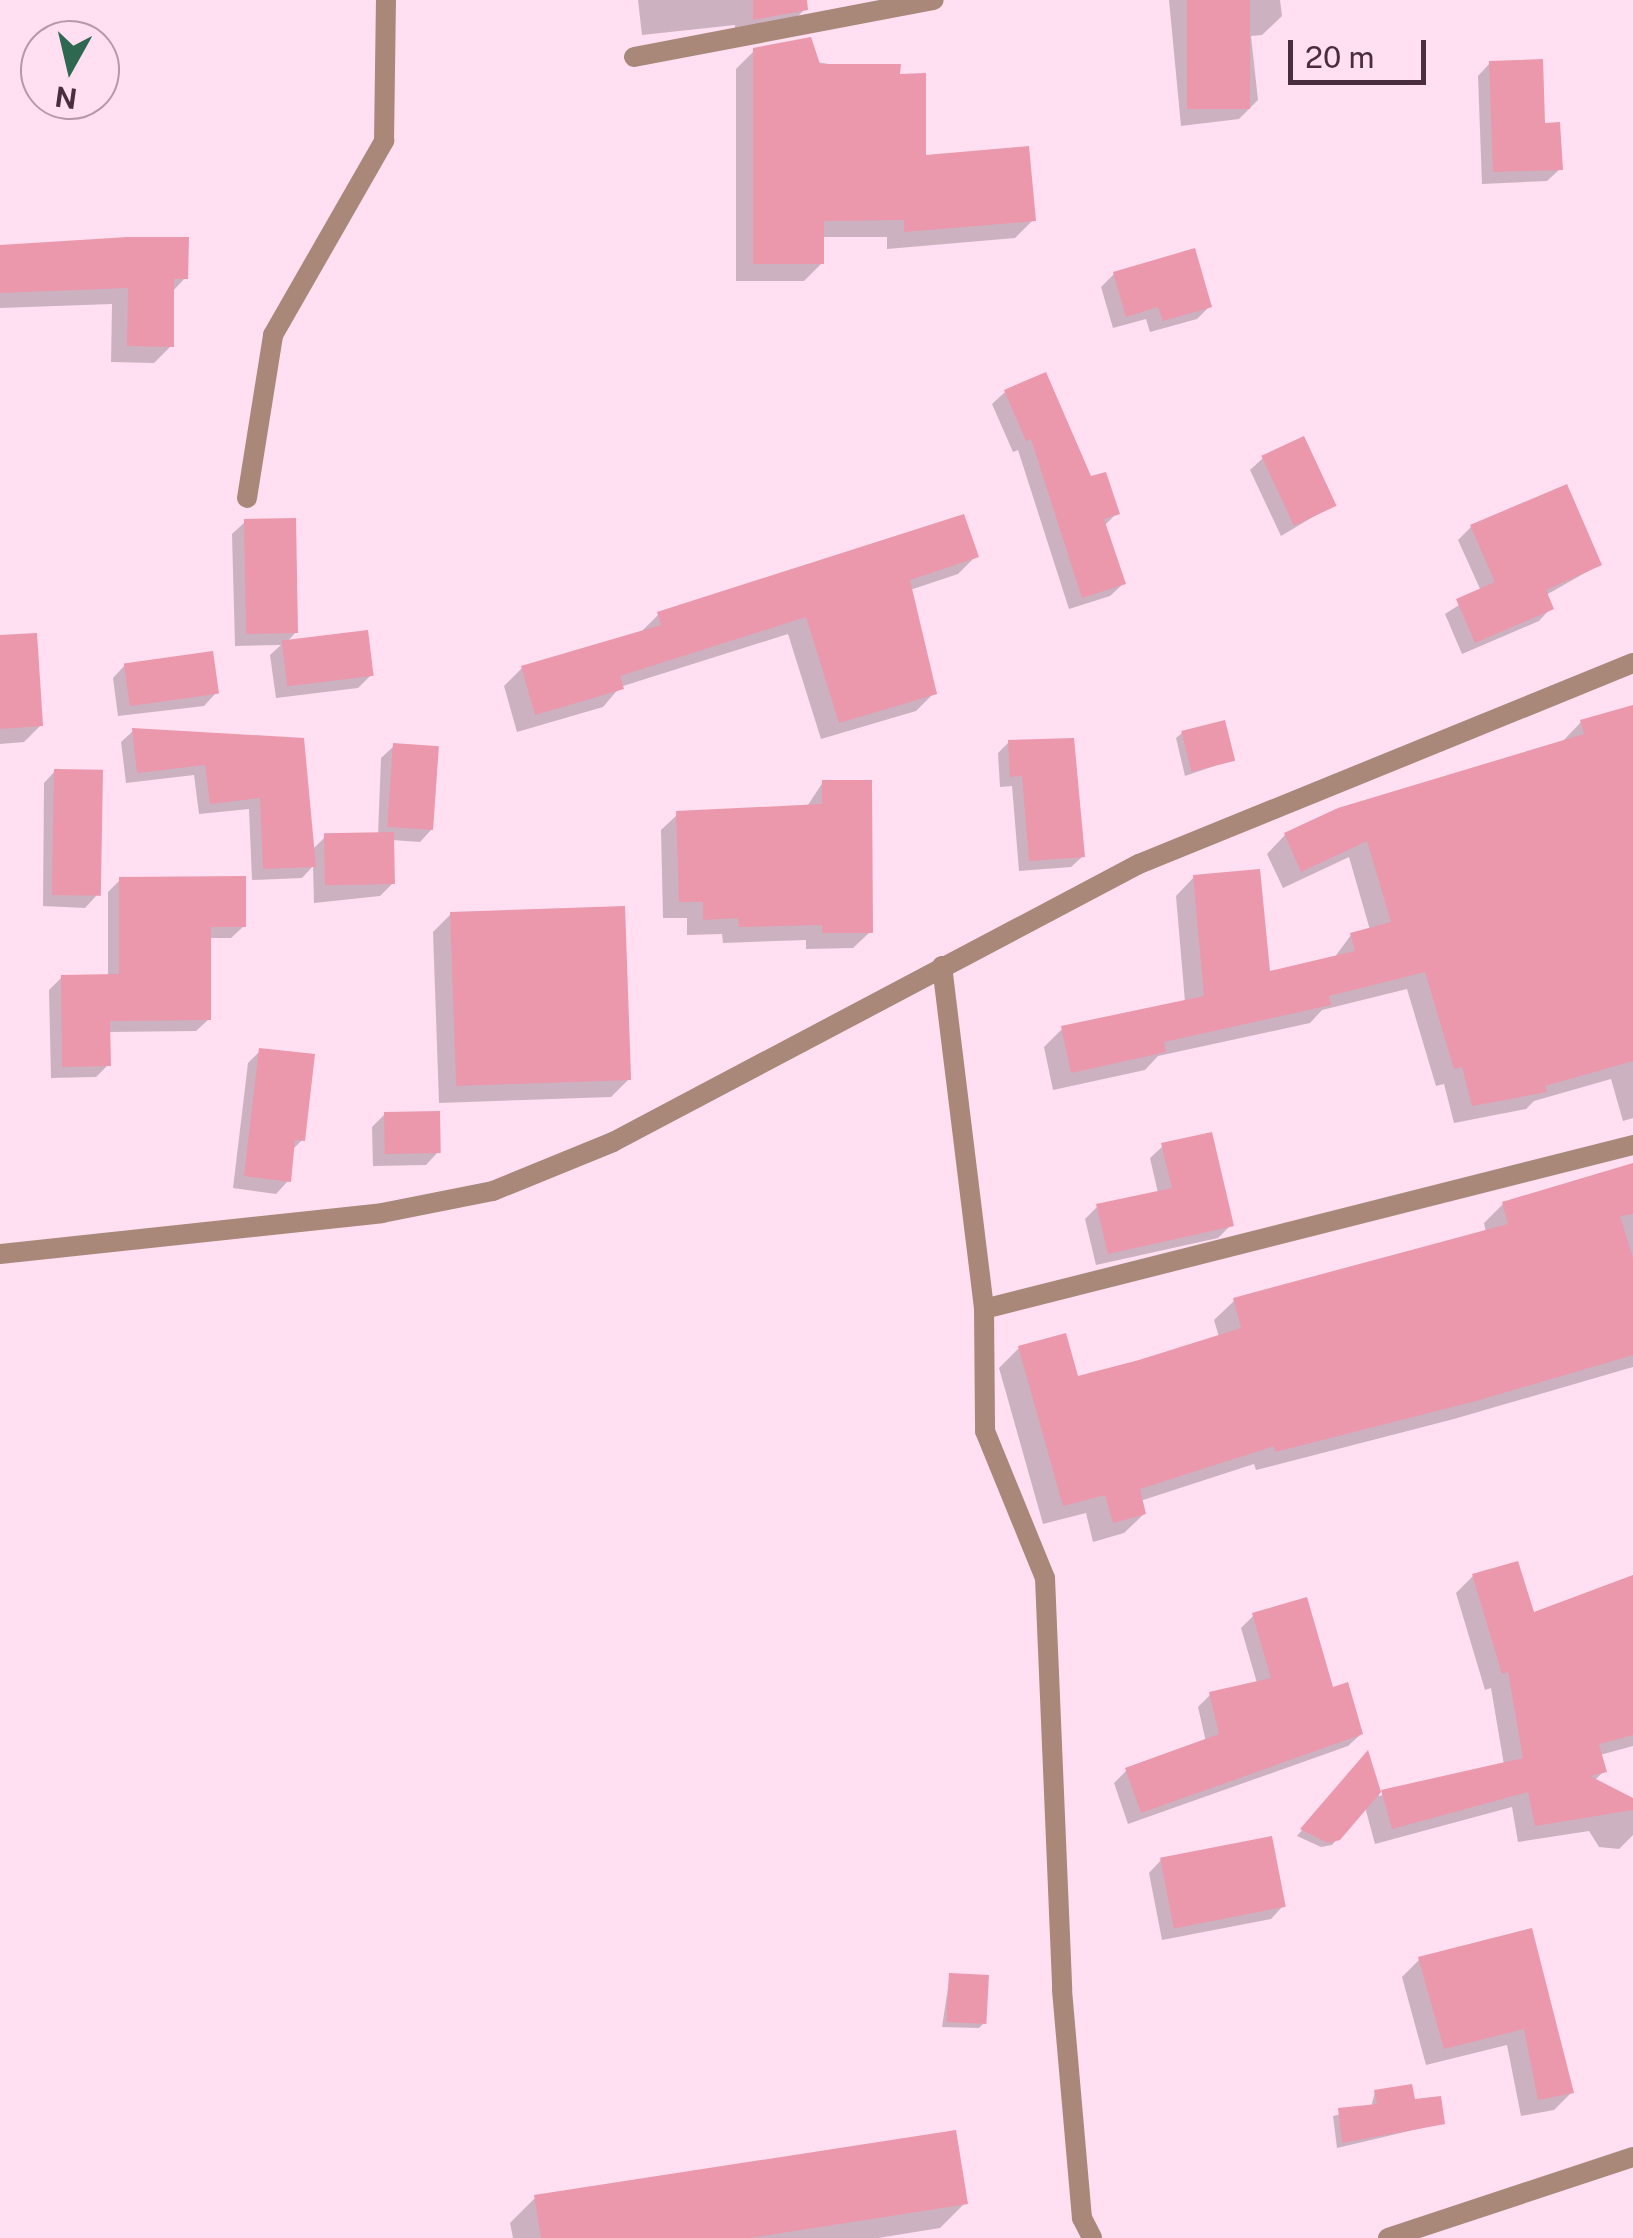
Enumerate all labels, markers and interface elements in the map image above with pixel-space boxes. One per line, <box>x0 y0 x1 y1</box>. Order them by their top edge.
north arrow <box>20 20 120 120</box>
scale bar <box>1293 20 1430 82</box>
text: 20 m <box>1305 39 1374 75</box>
text: N <box>53 80 79 116</box>

